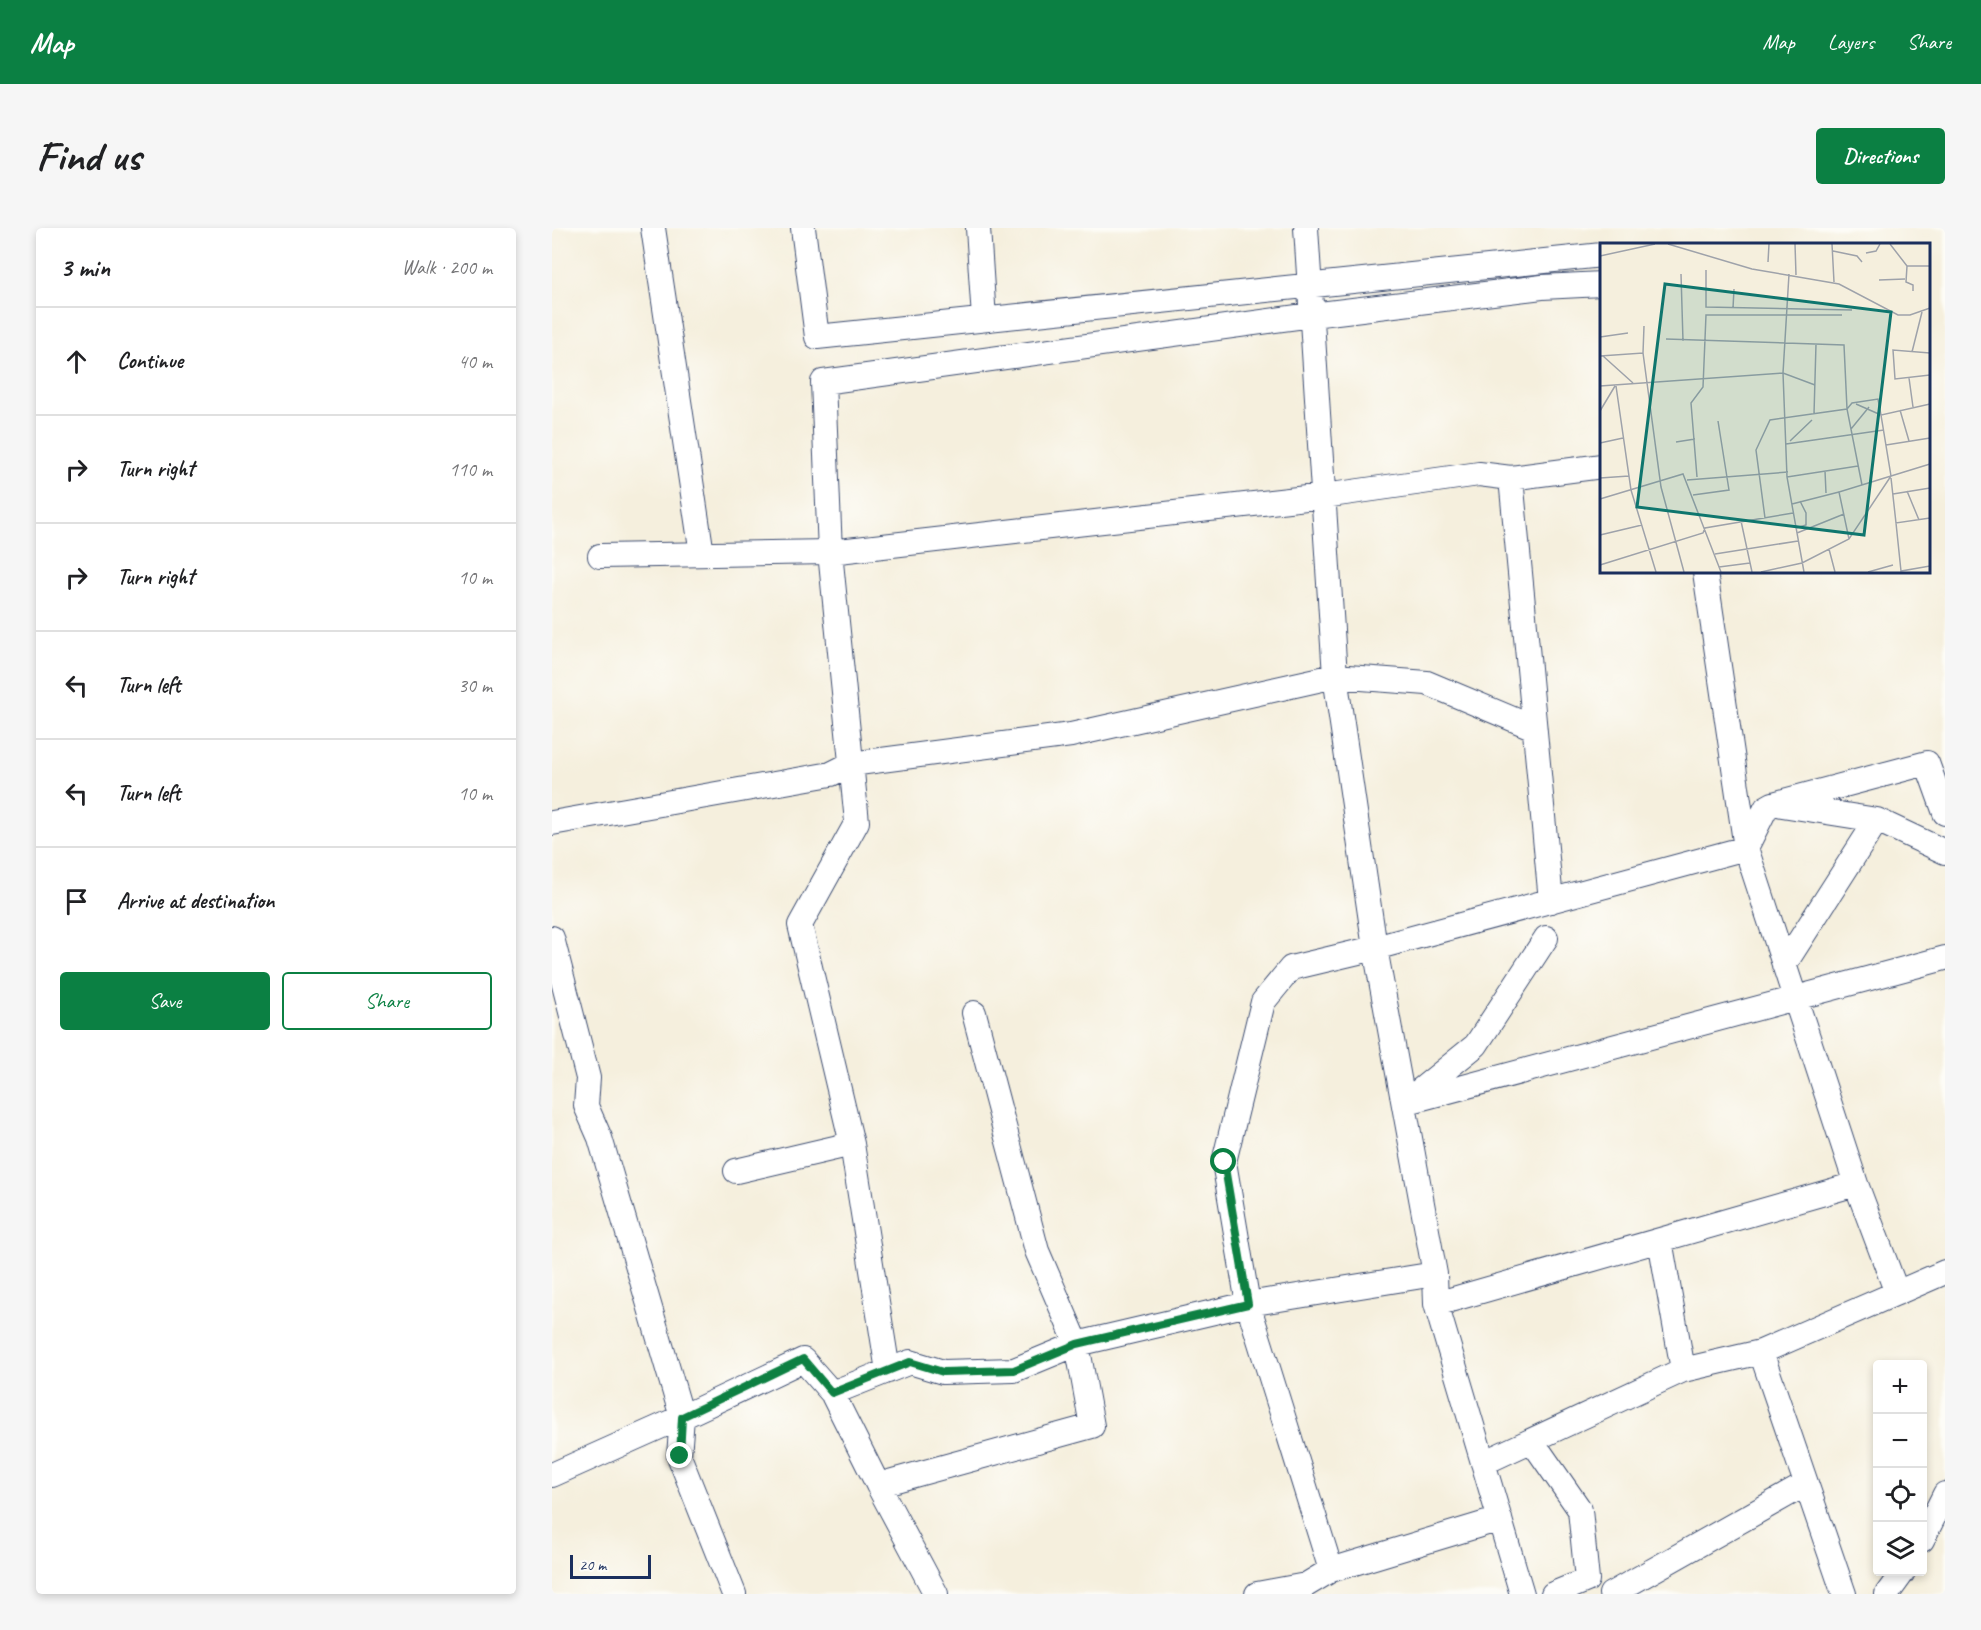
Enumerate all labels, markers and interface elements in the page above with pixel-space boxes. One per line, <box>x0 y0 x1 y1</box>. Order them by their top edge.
text: Map <box>30 25 73 60</box>
text: Map <box>1762 29 1795 55</box>
text: Layers <box>1828 29 1874 55</box>
text: Share <box>1907 29 1951 55</box>
button: Directions <box>1816 128 1945 184</box>
text: Find us <box>36 130 141 183</box>
inset map <box>1600 243 1930 573</box>
text: 3 min <box>60 251 110 284</box>
text: Walk · 200 m <box>402 255 492 280</box>
icon: ahead <box>60 345 93 378</box>
text: Continue <box>117 347 183 375</box>
text: 40 m <box>458 349 492 374</box>
icon: right <box>60 453 93 486</box>
text: Turn right <box>117 455 194 483</box>
text: 110 m <box>449 457 492 482</box>
icon: right <box>60 561 93 594</box>
text: Turn right <box>117 563 194 591</box>
text: 10 m <box>458 565 492 590</box>
icon: left <box>60 669 93 702</box>
text: Turn left <box>117 671 181 699</box>
text: 30 m <box>458 673 492 698</box>
icon: left <box>60 777 93 810</box>
text: Turn left <box>117 779 181 807</box>
text: 10 m <box>458 781 492 806</box>
icon: arrive <box>60 885 93 918</box>
text: Arrive at destination <box>117 887 274 915</box>
button: Save <box>60 972 270 1030</box>
button: Share <box>282 972 492 1030</box>
route start <box>1210 1148 1236 1174</box>
map controls <box>1873 1360 1927 1576</box>
button: + <box>1873 1360 1927 1414</box>
button: − <box>1873 1414 1927 1468</box>
route end <box>666 1442 692 1468</box>
button: locate <box>1873 1468 1927 1522</box>
button: layers <box>1873 1522 1927 1576</box>
scale bar <box>570 1552 651 1580</box>
text: 20 m <box>579 1555 606 1575</box>

